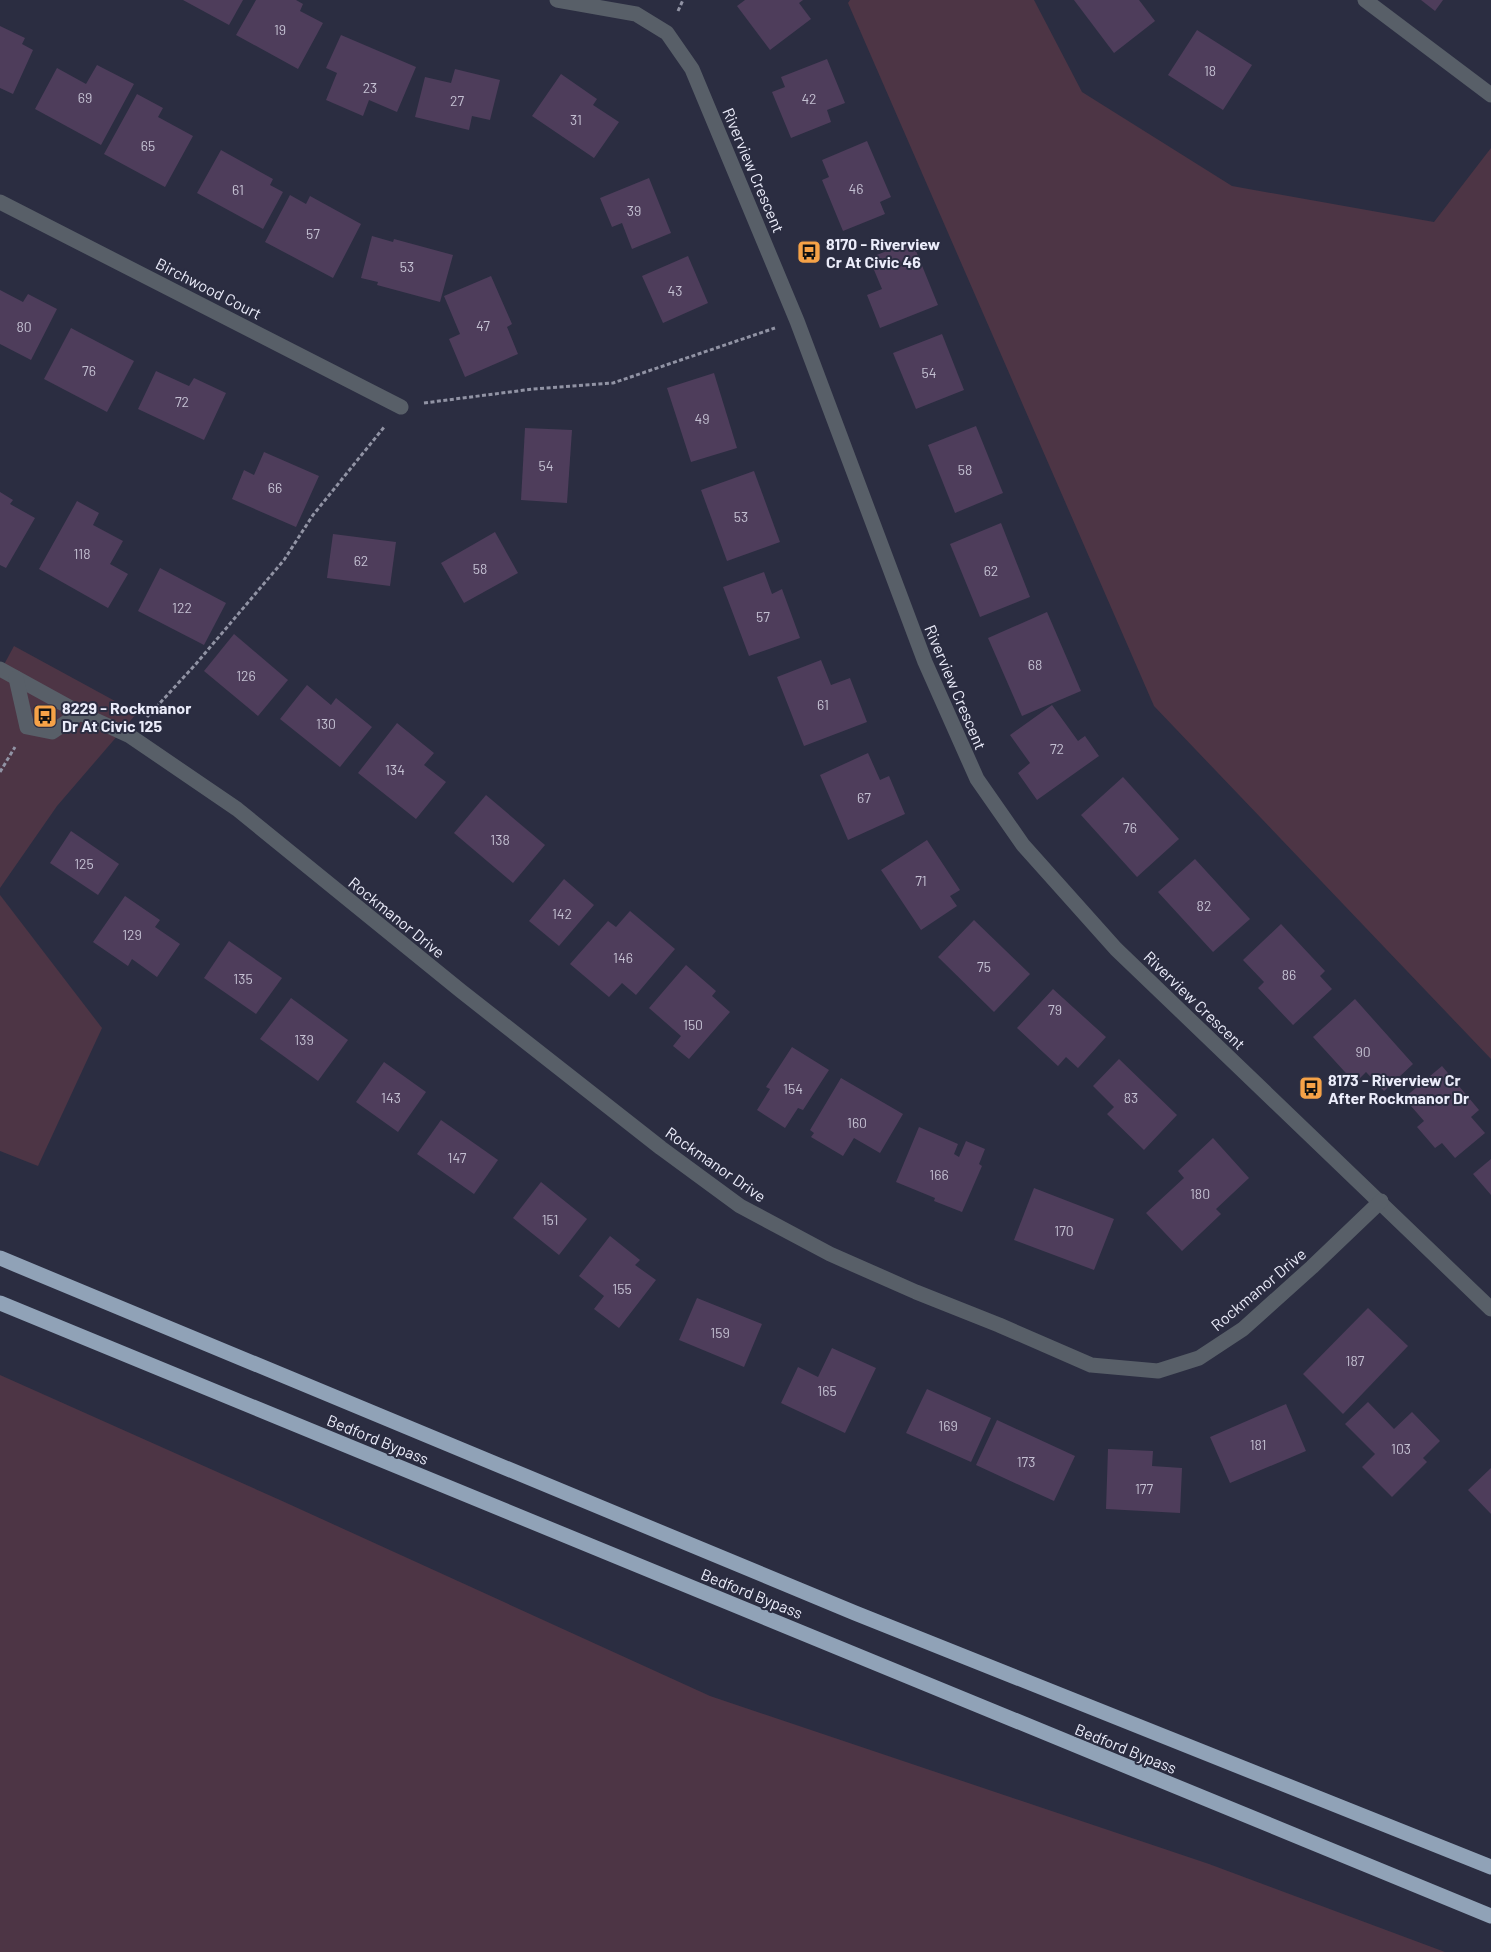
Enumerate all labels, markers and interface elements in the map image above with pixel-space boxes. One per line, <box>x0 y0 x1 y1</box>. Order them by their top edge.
house number: 19 <box>274 21 286 38</box>
house number: 18 <box>1204 62 1216 79</box>
house number: 23 <box>363 79 377 96</box>
house number: 69 <box>78 89 92 106</box>
house number: 42 <box>801 90 817 107</box>
house number: 27 <box>450 92 464 109</box>
street label: Riverview Crescent <box>719 105 789 235</box>
house number: 31 <box>570 111 582 128</box>
house number: 65 <box>141 137 155 154</box>
house number: 46 <box>849 180 863 197</box>
house number: 61 <box>232 181 244 198</box>
house number: 39 <box>627 202 641 219</box>
house number: 57 <box>306 225 320 242</box>
place label: 8170 - Riverview Cr At Civic 46 <box>826 234 941 271</box>
bus stop icon: 8170 - Riverview Cr At Civic 46 <box>796 239 822 265</box>
street label: Birchwood Court <box>153 253 265 323</box>
house number: 53 <box>400 258 414 275</box>
house number: 43 <box>668 282 682 299</box>
house number: 47 <box>476 317 490 334</box>
house number: 80 <box>16 318 32 335</box>
house number: 76 <box>82 362 96 379</box>
house number: 54 <box>922 364 936 381</box>
house number: 72 <box>175 393 189 410</box>
house number: 49 <box>694 410 710 427</box>
house number: 54 <box>539 457 553 474</box>
house number: 58 <box>958 461 972 478</box>
house number: 66 <box>268 479 282 496</box>
house number: 53 <box>734 508 748 525</box>
house number: 118 <box>73 545 91 562</box>
house number: 62 <box>354 552 368 569</box>
house number: 58 <box>473 560 487 577</box>
house number: 62 <box>984 562 998 579</box>
house number: 122 <box>172 599 192 616</box>
house number: 57 <box>756 608 770 625</box>
street label: Riverview Crescent <box>921 622 991 752</box>
house number: 68 <box>1028 656 1042 673</box>
house number: 126 <box>236 667 256 684</box>
house number: 61 <box>817 696 829 713</box>
place label: 8229 - Rockmanor Dr At Civic 125 <box>62 698 191 735</box>
bus stop icon: 8229 - Rockmanor Dr At Civic 125 <box>32 703 58 729</box>
house number: 130 <box>316 715 336 732</box>
house number: 72 <box>1050 740 1064 757</box>
house number: 134 <box>385 761 405 778</box>
house number: 67 <box>857 789 871 806</box>
house number: 76 <box>1123 819 1137 836</box>
house number: 138 <box>490 831 510 848</box>
house number: 125 <box>74 855 94 872</box>
street label: Rockmanor Drive <box>345 872 449 962</box>
house number: 71 <box>915 872 927 889</box>
house number: 82 <box>1197 897 1211 914</box>
house number: 142 <box>552 905 572 922</box>
house number: 129 <box>122 926 142 943</box>
street label: Riverview Crescent <box>1140 947 1250 1053</box>
house number: 146 <box>613 949 633 966</box>
house number: 75 <box>977 958 991 975</box>
house number: 86 <box>1282 966 1296 983</box>
house number: 135 <box>233 970 253 987</box>
house number: 79 <box>1048 1001 1062 1018</box>
house number: 150 <box>683 1016 703 1033</box>
house number: 139 <box>294 1031 314 1048</box>
house number: 90 <box>1355 1043 1371 1060</box>
place label: 8173 - Riverview Cr After Rockmanor Dr <box>1328 1070 1469 1107</box>
bus stop icon: 8173 - Riverview Cr After Rockmanor Dr <box>1298 1075 1324 1101</box>
house number: 154 <box>783 1080 803 1097</box>
house number: 143 <box>381 1089 401 1106</box>
house number: 83 <box>1124 1089 1138 1106</box>
house number: 160 <box>847 1114 867 1131</box>
street label: Rockmanor Drive <box>662 1122 770 1206</box>
house number: 147 <box>448 1149 467 1166</box>
house number: 166 <box>929 1166 949 1183</box>
house number: 180 <box>1190 1185 1210 1202</box>
house number: 151 <box>542 1211 558 1228</box>
house number: 170 <box>1054 1222 1074 1239</box>
street label: Rockmanor Drive <box>1207 1244 1309 1334</box>
house number: 155 <box>612 1280 632 1297</box>
house number: 159 <box>710 1324 730 1341</box>
house number: 187 <box>1346 1352 1365 1369</box>
house number: 165 <box>817 1382 837 1399</box>
street label: Bedford Bypass <box>324 1410 432 1468</box>
house number: 169 <box>938 1417 958 1434</box>
house number: 181 <box>1250 1436 1266 1453</box>
house number: 103 <box>1391 1440 1411 1457</box>
house number: 173 <box>1017 1453 1035 1470</box>
house number: 177 <box>1135 1480 1153 1497</box>
street label: Bedford Bypass <box>698 1564 806 1622</box>
street label: Bedford Bypass <box>1072 1719 1180 1777</box>

